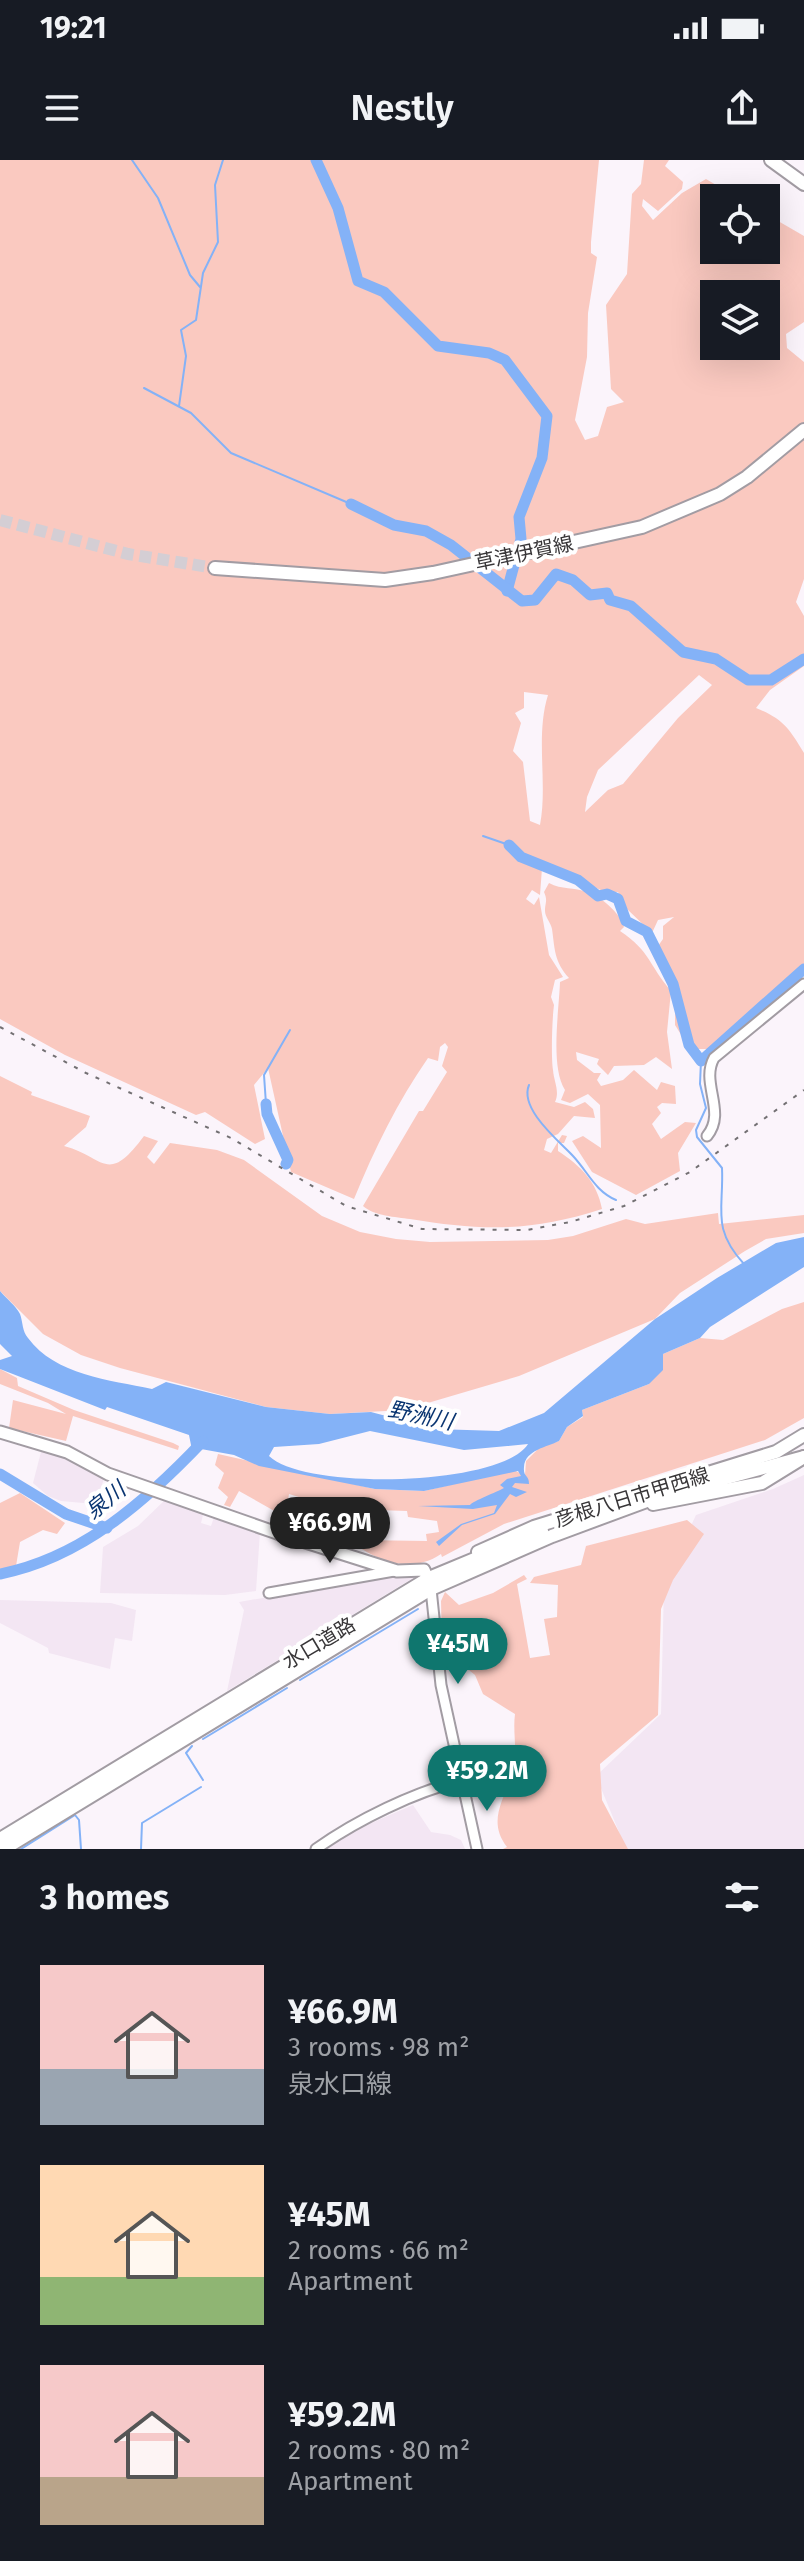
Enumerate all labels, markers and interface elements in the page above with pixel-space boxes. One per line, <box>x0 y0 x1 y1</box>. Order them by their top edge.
text: 19:21 <box>40 10 107 46</box>
icon: menu <box>40 86 84 130</box>
text: Nestly <box>350 86 454 130</box>
icon: share <box>720 86 764 130</box>
map controls <box>700 184 780 360</box>
button: locate <box>700 184 780 264</box>
button: layers <box>700 280 780 360</box>
street label: 草津伊賀線 <box>473 531 575 575</box>
water label: 野洲川 <box>386 1395 458 1436</box>
street label: 彦根八日市甲西線 <box>552 1462 712 1532</box>
water label: 泉川 <box>80 1475 132 1525</box>
pin: ¥66.9M <box>265 1497 395 1565</box>
text: ¥66.9M <box>288 1507 372 1538</box>
street label: 水口道路 <box>279 1612 359 1674</box>
pin: ¥45M <box>411 1618 505 1686</box>
text: ¥45M <box>426 1628 490 1659</box>
pin: ¥59.2M <box>422 1745 552 1813</box>
text: ¥59.2M <box>446 1755 528 1786</box>
icon: filters <box>720 1875 764 1919</box>
text: 3 homes <box>40 1877 169 1918</box>
text: ¥66.9M <box>288 1991 398 2032</box>
icon: home <box>104 1997 200 2093</box>
text: 3 rooms · 98 m² <box>288 2032 469 2063</box>
text: 泉水口線 <box>288 2069 392 2100</box>
text: ¥45M <box>288 2194 370 2235</box>
icon: home <box>104 2197 200 2293</box>
text: 2 rooms · 66 m² <box>288 2235 469 2266</box>
text: Apartment <box>288 2266 413 2297</box>
text: ¥59.2M <box>288 2394 396 2435</box>
icon: home <box>104 2397 200 2493</box>
text: 2 rooms · 80 m² <box>288 2435 470 2466</box>
text: Apartment <box>288 2466 413 2497</box>

